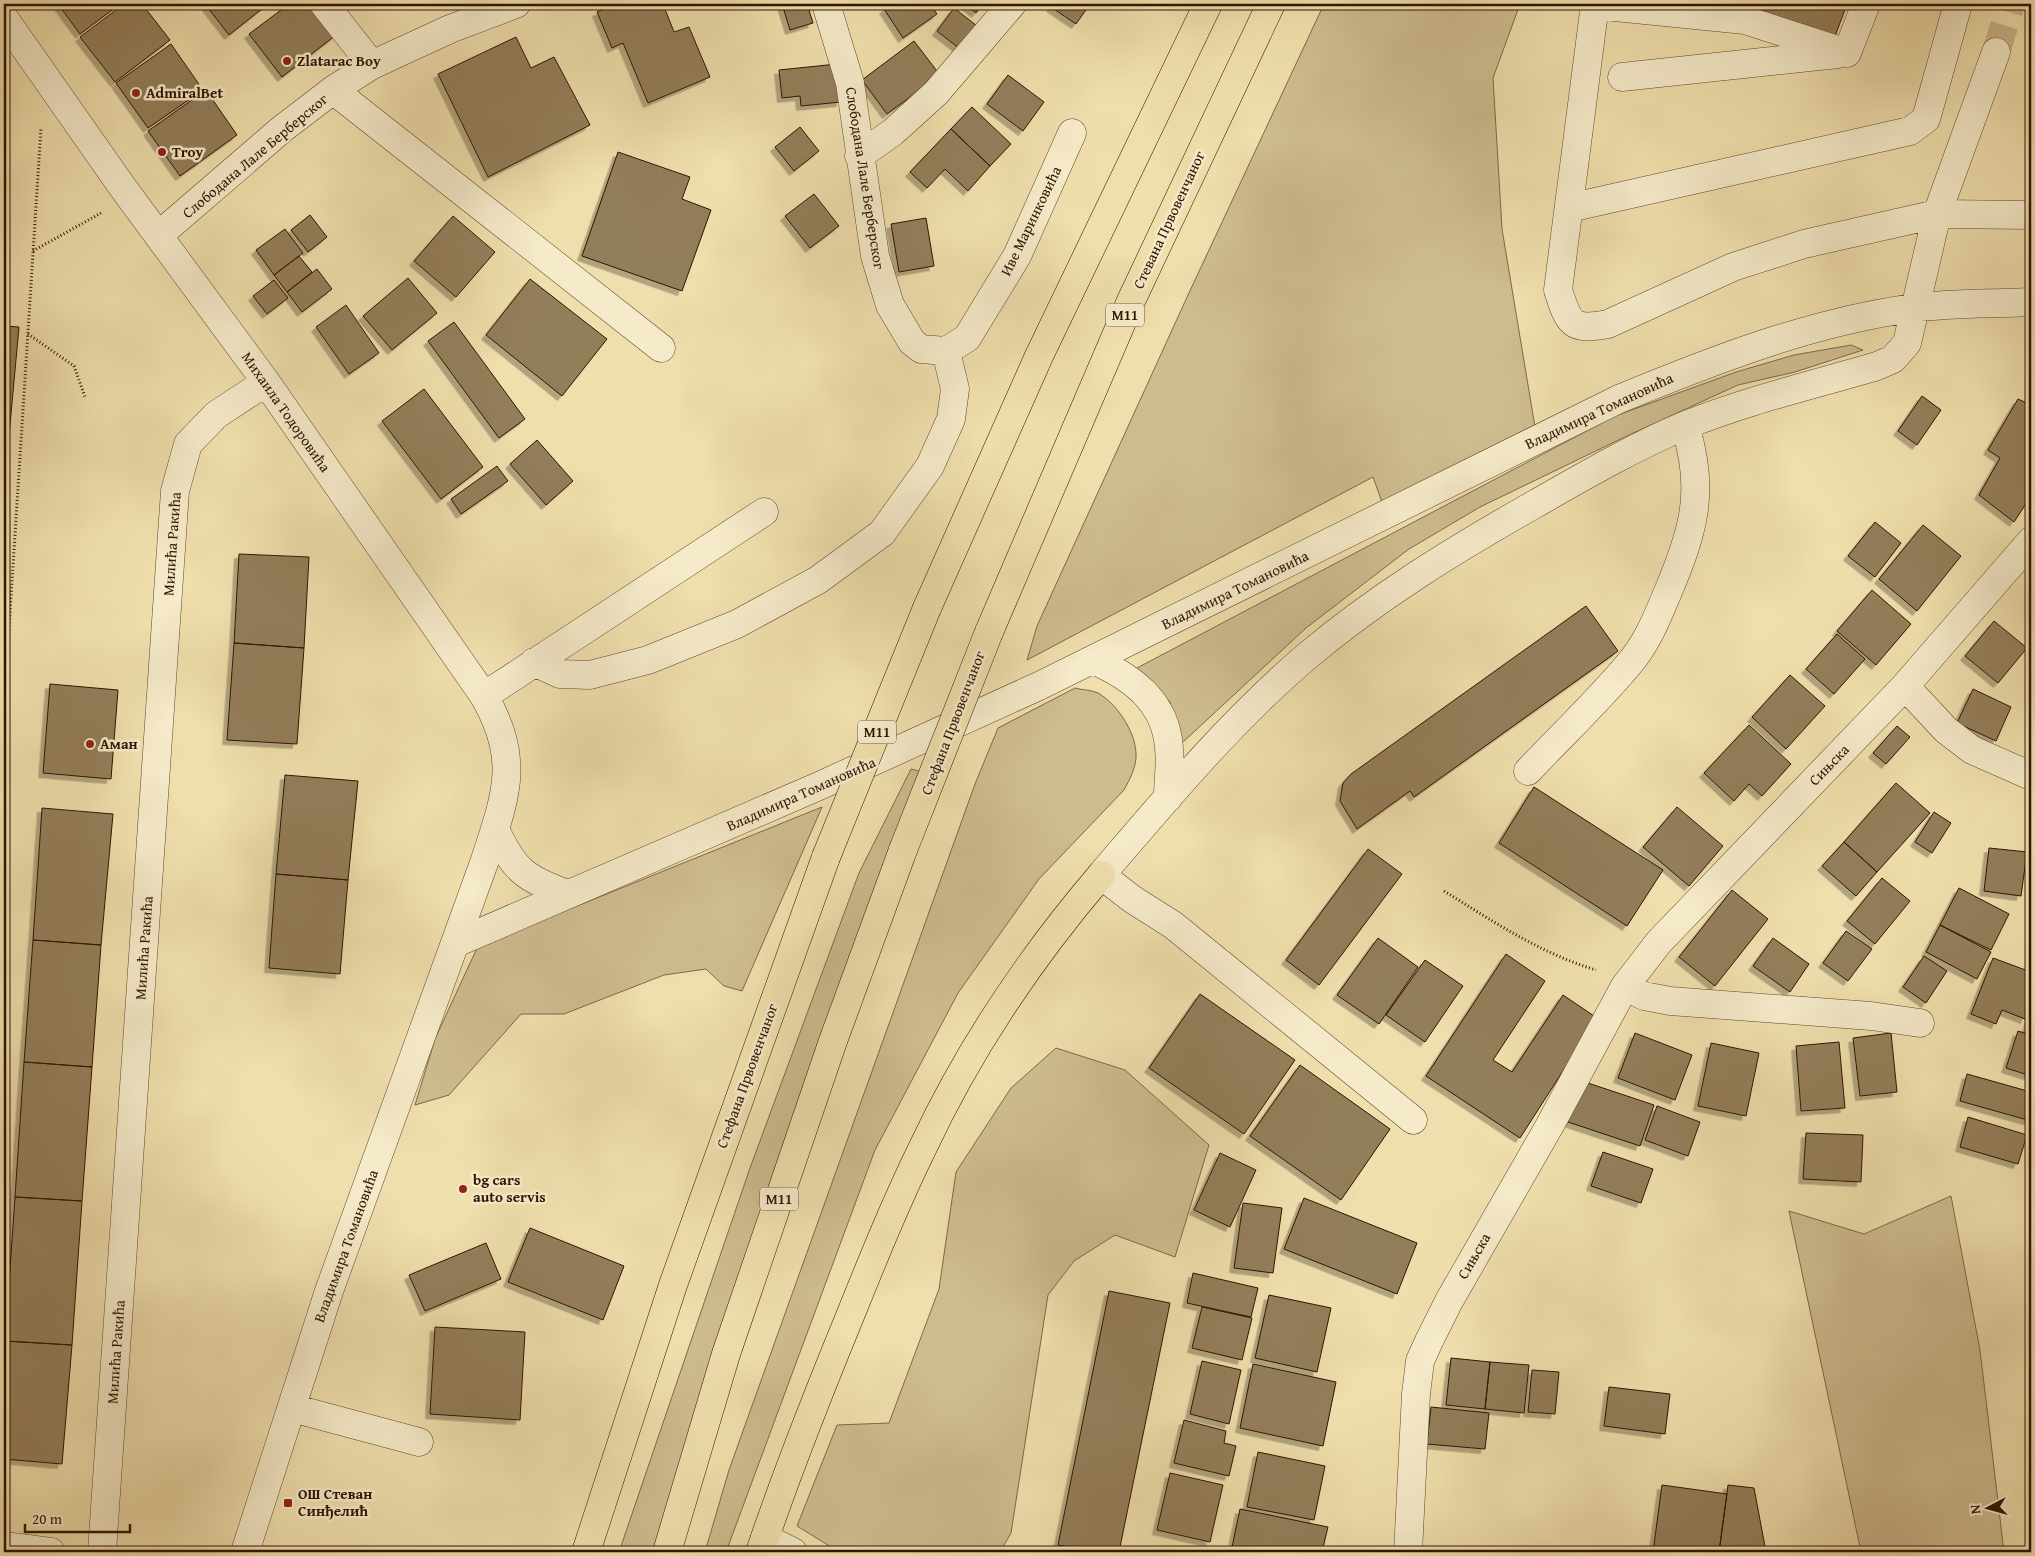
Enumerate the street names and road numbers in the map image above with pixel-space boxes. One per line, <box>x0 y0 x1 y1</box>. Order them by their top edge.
street label: Слободана Лале Берберског <box>841 85 890 271</box>
street label: Слободана Лале Берберског <box>177 88 332 223</box>
street label: Стевана Првовенчаног <box>1127 147 1210 292</box>
street label: Иве Маринковића <box>995 162 1067 279</box>
road number: M11 <box>1106 304 1144 326</box>
street label: Михаила Тодоровића <box>237 347 336 477</box>
street label: Владимира Томановића <box>1521 367 1677 454</box>
street label: Милића Ракића <box>157 490 186 597</box>
street label: Владимира Томановића <box>1158 544 1313 634</box>
street label: Стефана Првовенчаног <box>915 647 990 798</box>
road number: M11 <box>858 720 896 744</box>
street label: Сињска <box>1804 739 1854 790</box>
street label: Владимира Томановића <box>723 751 879 836</box>
street label: Милића Ракића <box>129 894 158 1001</box>
street label: Стефана Првовенчаног <box>711 1000 783 1151</box>
street label: Владимира Томановића <box>308 1166 383 1325</box>
road number: M11 <box>760 1188 798 1210</box>
street label: Сињска <box>1452 1228 1496 1283</box>
street label: Милића Ракића <box>101 1298 130 1405</box>

